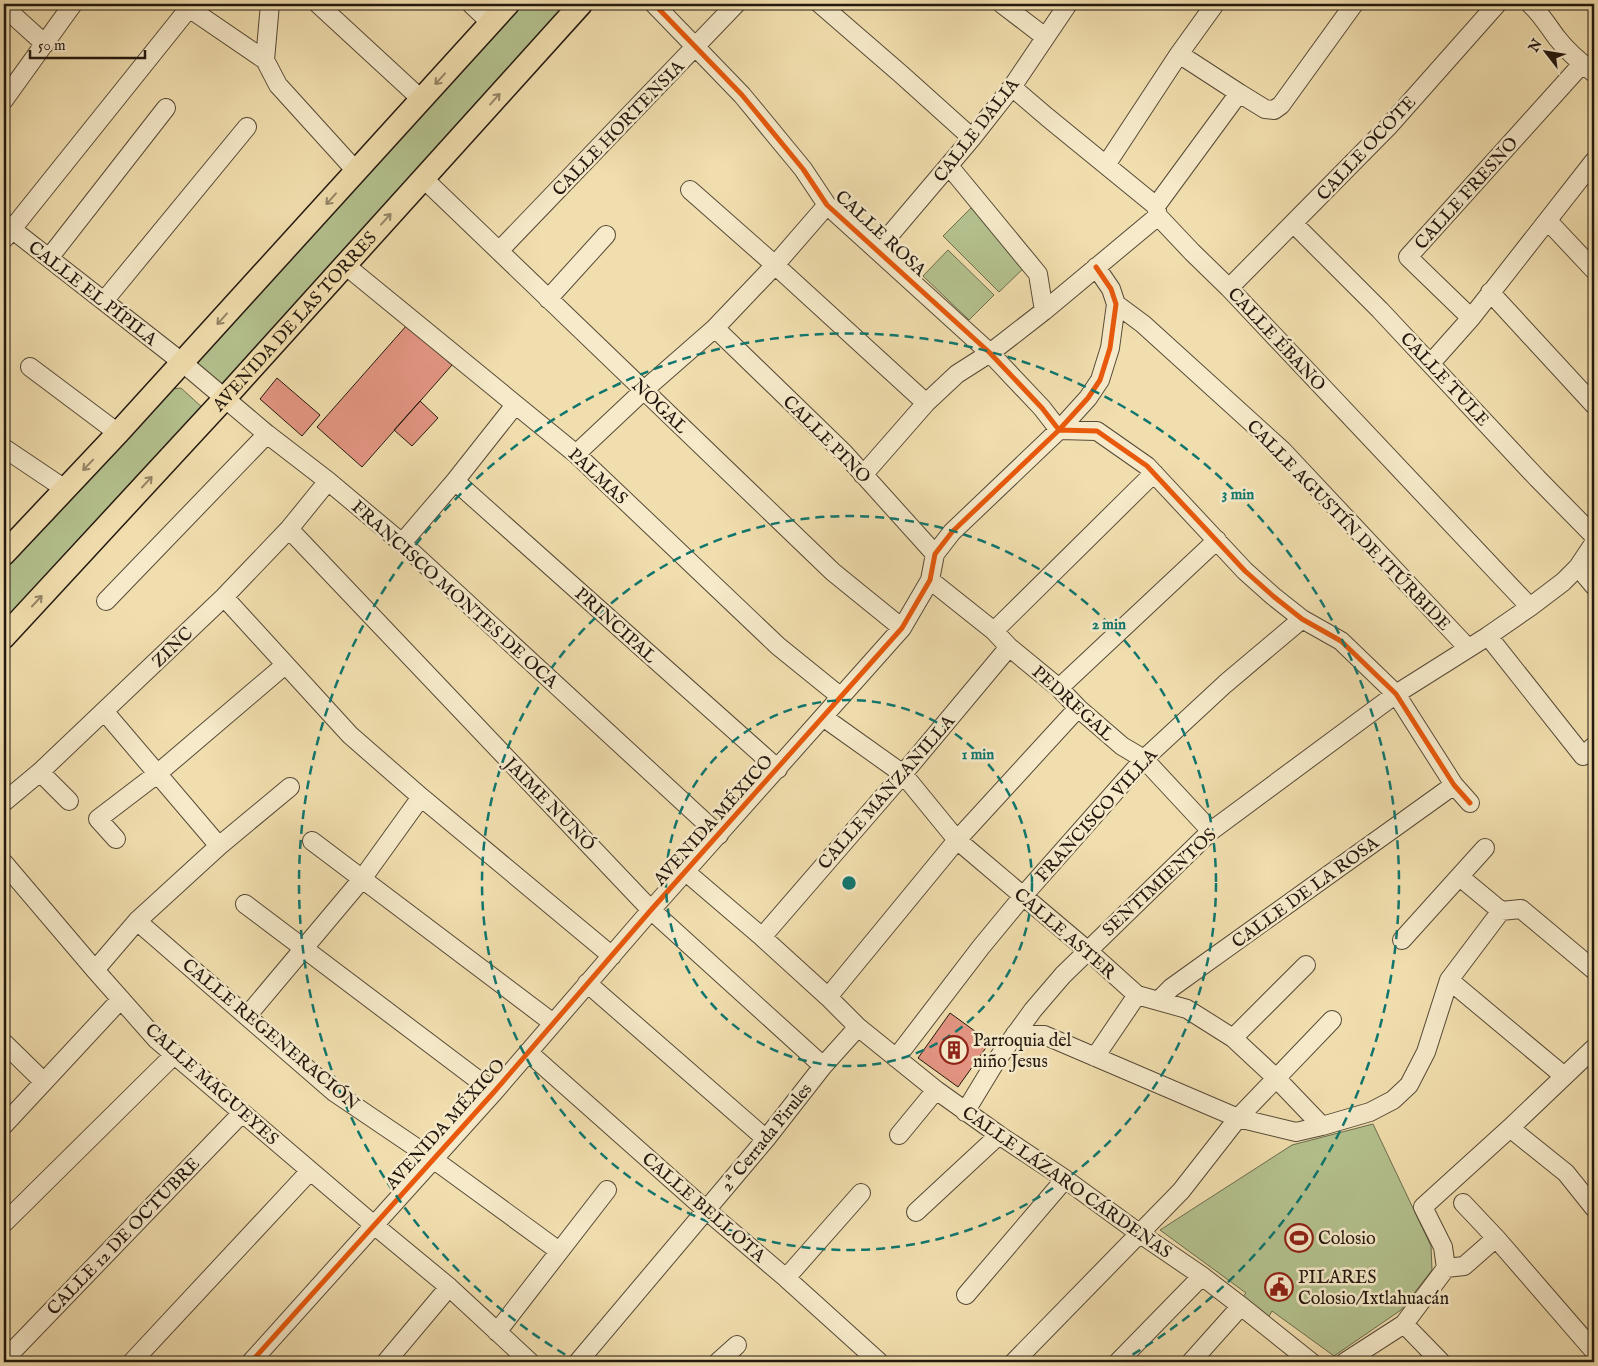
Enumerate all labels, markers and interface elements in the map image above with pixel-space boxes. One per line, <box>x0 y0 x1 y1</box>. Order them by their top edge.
scale bar <box>30 28 145 60</box>
north arrow <box>1520 28 1570 78</box>
text: 50 m <box>38 36 66 55</box>
text: N <box>1524 36 1547 57</box>
street label: CALLE HORTENSIA <box>548 56 691 202</box>
one-way arrow <box>434 72 446 85</box>
street label: CALLE DALIA <box>929 74 1026 188</box>
one-way arrow <box>489 92 501 105</box>
street label: CALLE OCOTE <box>1313 92 1422 206</box>
street label: CALLE FRESNO <box>1410 133 1524 255</box>
street label: CALLE ROSA <box>830 186 931 283</box>
one-way arrow <box>325 193 337 206</box>
one-way arrow <box>380 213 392 226</box>
street label: AVENIDA DE LAS TORRES <box>208 227 383 418</box>
street label: CALLE EL PÍPILA <box>23 235 163 352</box>
street label: CALLE ÉBANO <box>1222 282 1331 397</box>
one-way arrow <box>216 313 228 326</box>
street label: CALLE TULE <box>1394 328 1493 432</box>
street label: NOGAL <box>626 375 692 440</box>
street label: CALLE PINO <box>777 391 875 489</box>
street label: CALLE AGUSTÍN DE ITÚRBIDE <box>1241 414 1456 636</box>
street label: PALMAS <box>562 444 632 510</box>
one-way arrow <box>82 459 94 471</box>
one-way arrow <box>141 476 153 488</box>
text: 3 min <box>1222 485 1254 504</box>
street label: FRANCISCO MONTES DE OCA <box>346 496 563 695</box>
street label: PRINCIPAL <box>569 583 661 669</box>
one-way arrow <box>31 595 43 608</box>
text: 2 min <box>1092 615 1126 634</box>
street label: ZINC <box>148 623 199 673</box>
street label: PEDREGAL <box>1026 661 1118 747</box>
street label: CALLE MANZANILLA <box>814 710 961 875</box>
street label: FRANCISCO VILLA <box>1031 744 1164 887</box>
text: 1 min <box>962 745 994 764</box>
street label: AVENIDA MÉXICO <box>647 749 779 892</box>
street label: JAIME NUNÓ <box>497 751 601 857</box>
street label: SENTIMIENTOS <box>1098 824 1222 942</box>
street label: CALLE DE LA ROSA <box>1228 832 1385 954</box>
centre of rings <box>840 874 858 892</box>
street label: CALLE ASTER <box>1008 884 1121 986</box>
street label: CALLE REGENERACIÓN <box>177 953 365 1116</box>
street label: CALLE MAGUEYES <box>139 1019 283 1151</box>
place label: Parroquia del niño Jesus <box>973 1030 1072 1074</box>
building icon: Parroquia del niño Jesus <box>939 1035 969 1065</box>
street label: AVENIDA MÉXICO <box>379 1053 511 1196</box>
street label: 2ª Cerrada Pirules <box>716 1079 818 1197</box>
street label: CALLE LÁZARO CÁRDENAS <box>957 1100 1177 1265</box>
street label: CALLE BELLOTA <box>636 1148 770 1269</box>
street label: CALLE 12 DE OCTUBRE <box>43 1153 206 1321</box>
sports icon: Colosio <box>1284 1223 1314 1253</box>
place label: Colosio <box>1318 1228 1376 1251</box>
place label: PILARES Colosio/Ixtlahuacán <box>1298 1267 1449 1311</box>
public building icon: PILARES Colosio/Ixtlahuacán <box>1264 1272 1294 1302</box>

